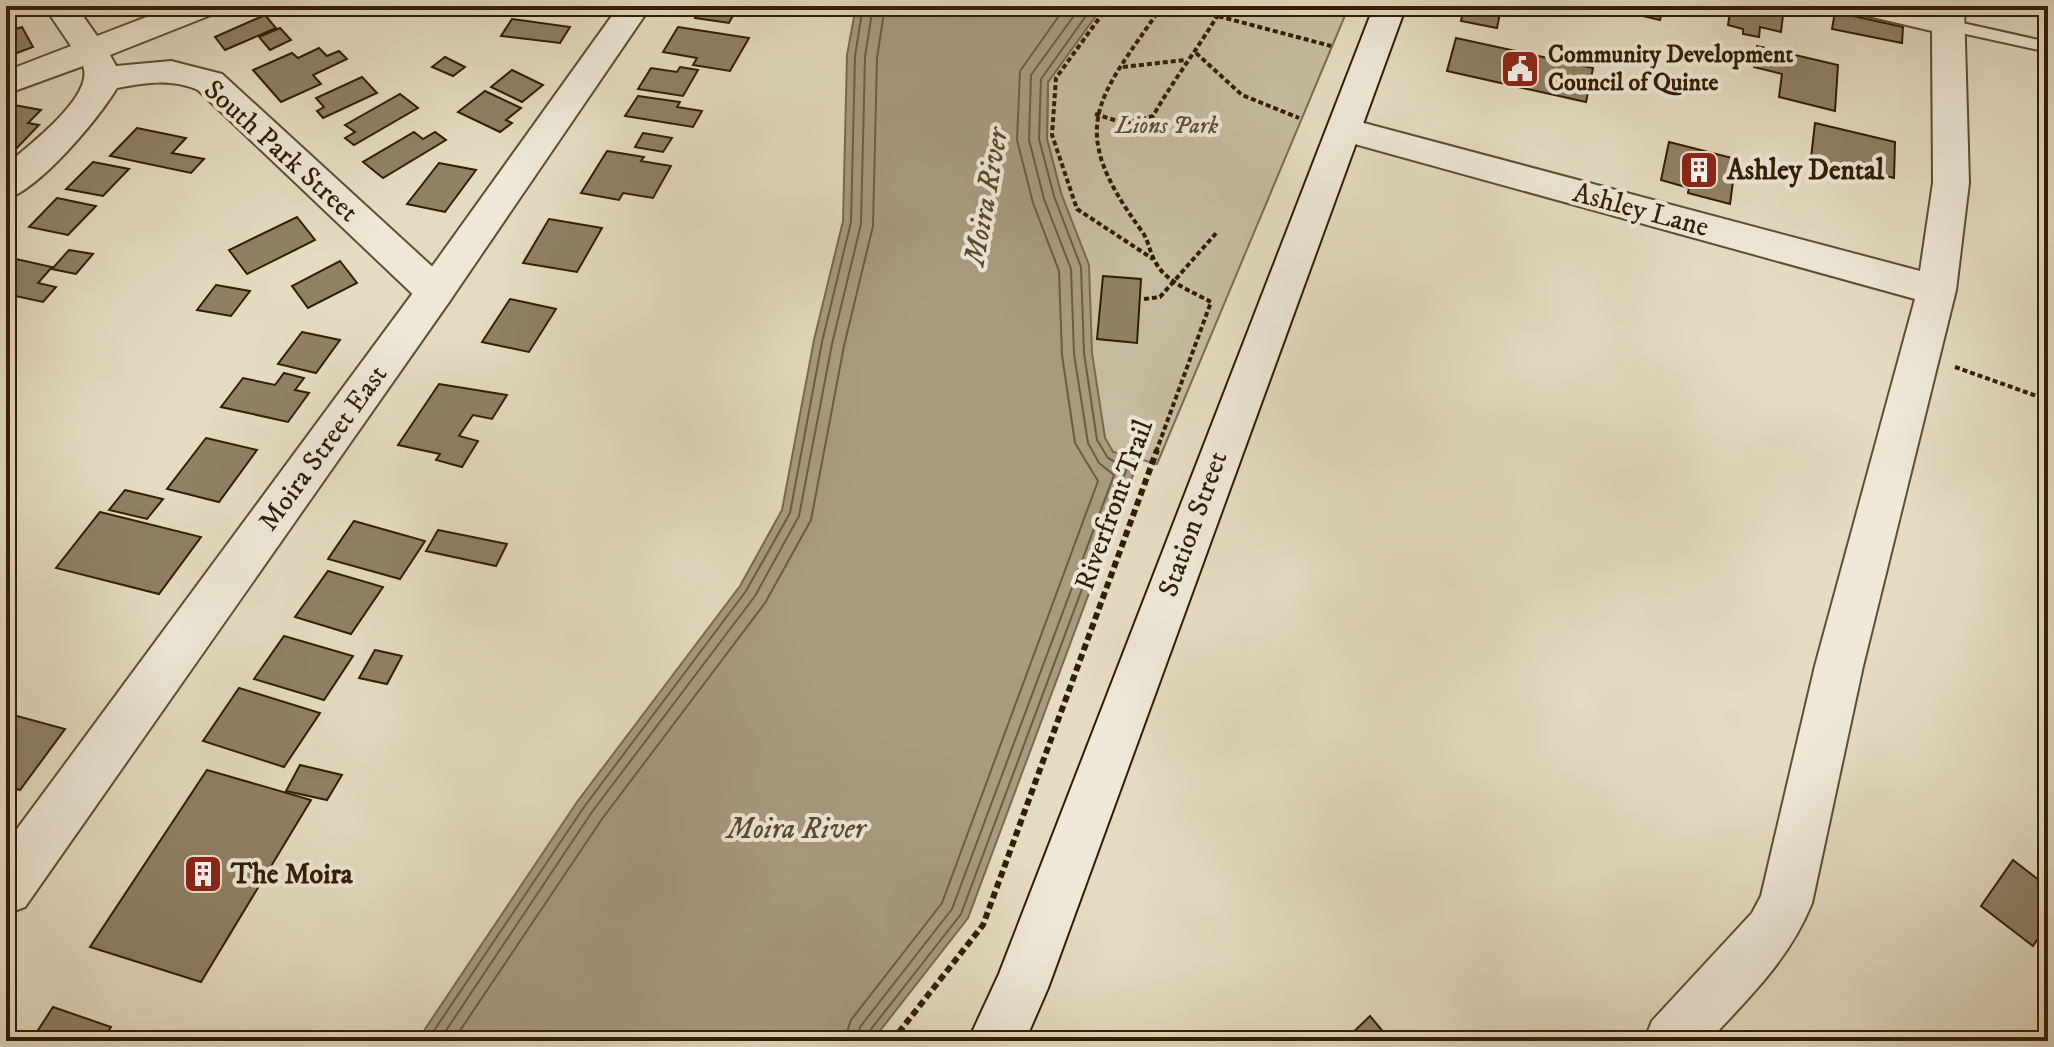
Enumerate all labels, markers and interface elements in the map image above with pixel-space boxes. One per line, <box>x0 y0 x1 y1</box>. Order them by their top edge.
place label: Community Development Council of Quinte <box>1548 40 1793 98</box>
public building icon: Community Development Council of Quinte <box>1499 48 1541 90</box>
street label: South Park Street <box>196 72 366 230</box>
park label: Lions Park <box>1114 111 1218 141</box>
water label: Moira River <box>956 123 1018 270</box>
building icon: Ashley Dental <box>1678 149 1720 191</box>
place label: Ashley Dental <box>1726 153 1885 188</box>
street label: Ashley Lane <box>1569 175 1713 245</box>
street label: Moira Street East <box>251 358 395 538</box>
street label: Riverfront Trail <box>1067 414 1161 595</box>
street label: Station Street <box>1151 446 1235 602</box>
water label: Moira River <box>725 811 868 848</box>
building icon: The Moira <box>182 853 224 895</box>
place label: The Moira <box>230 857 354 892</box>

